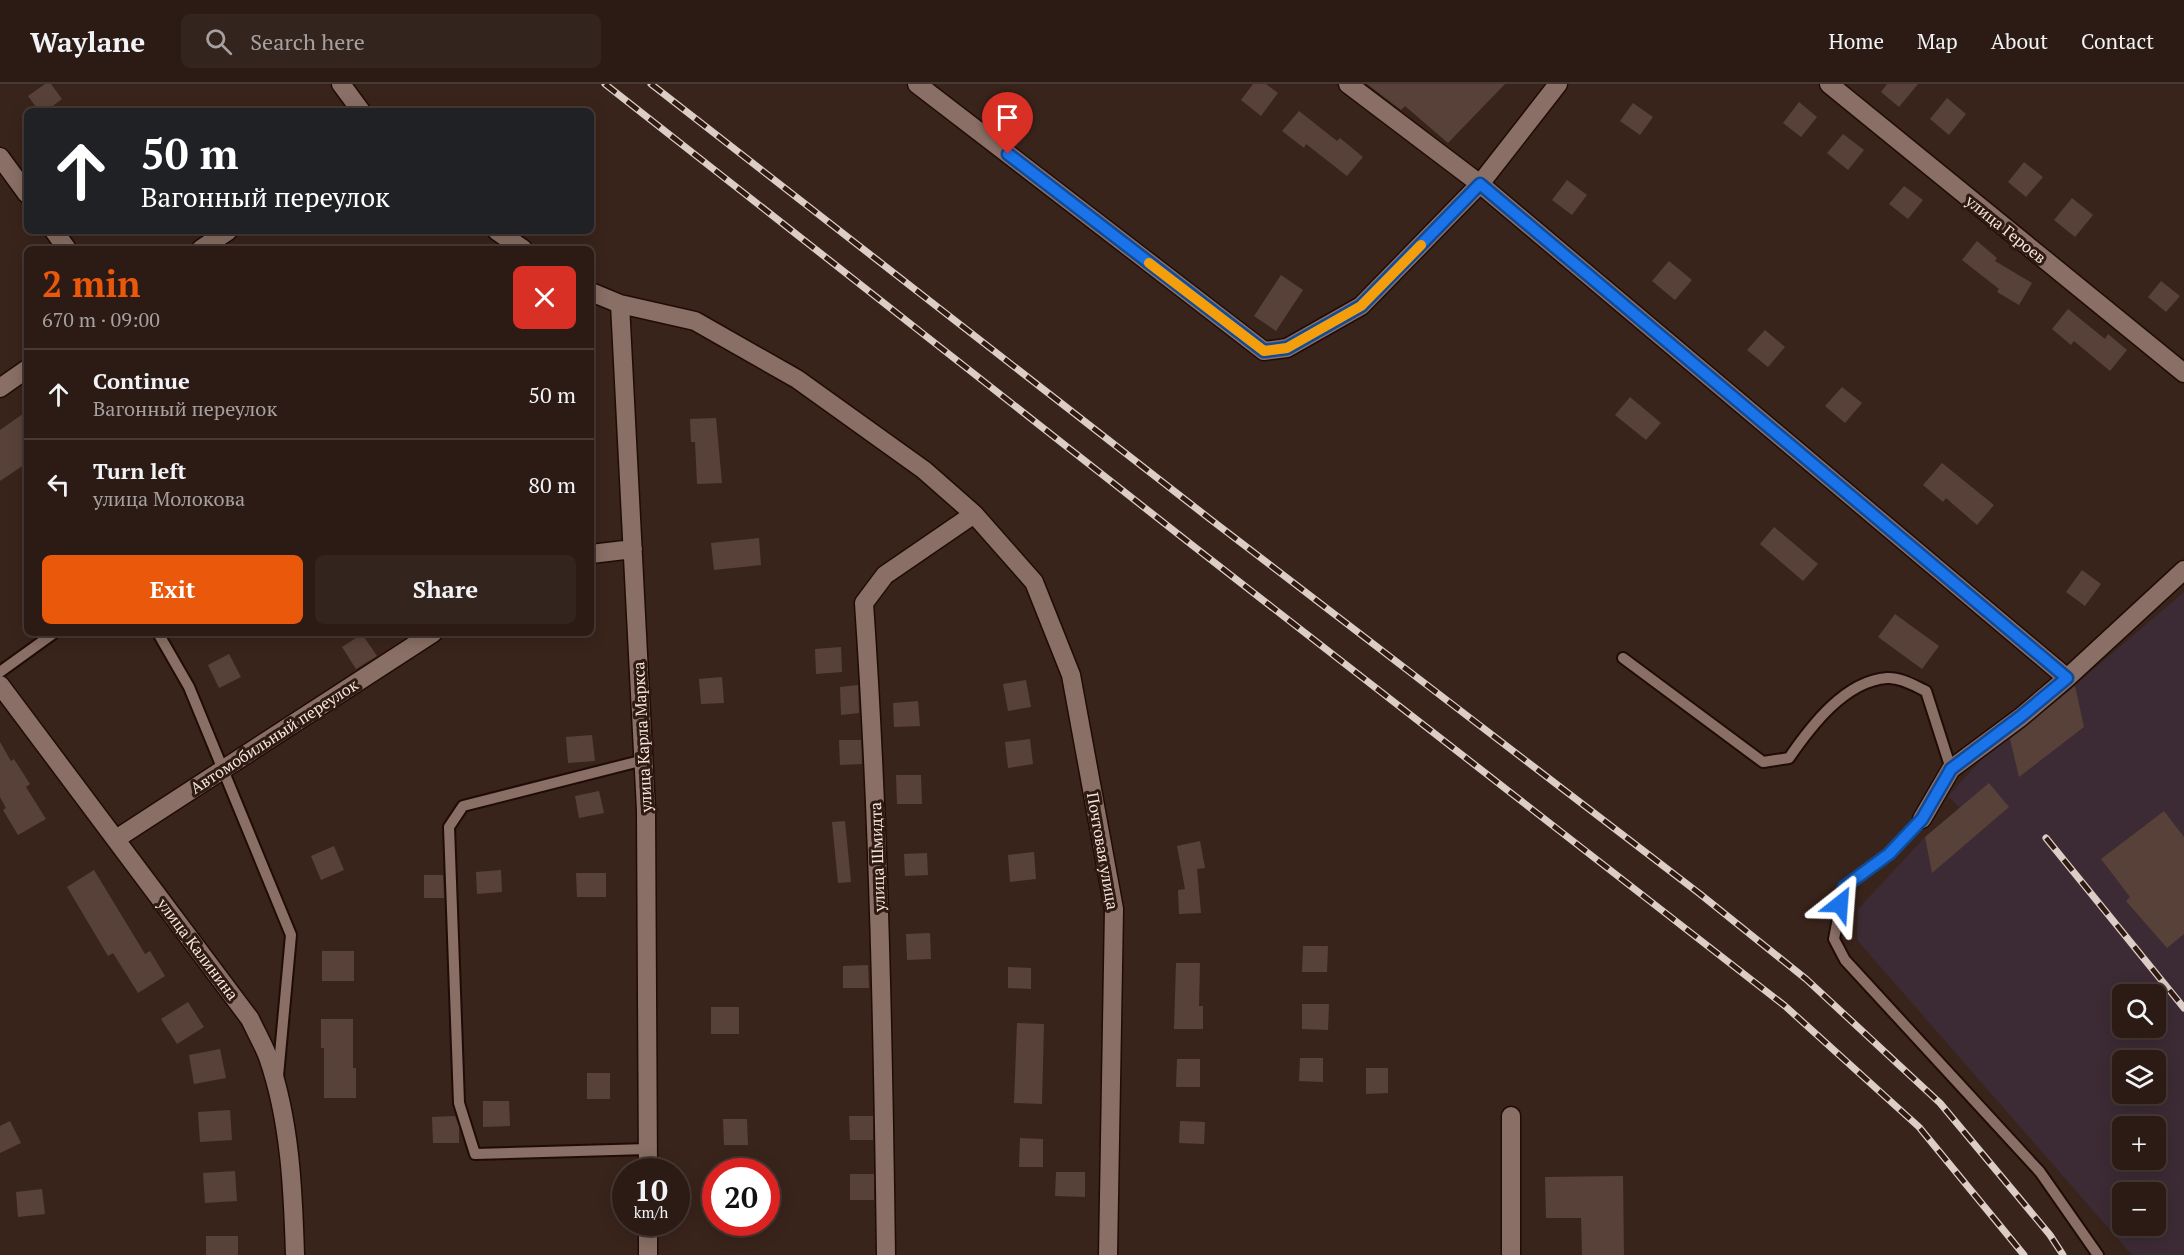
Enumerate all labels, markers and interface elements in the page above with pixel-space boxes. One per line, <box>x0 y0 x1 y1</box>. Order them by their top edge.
search box <box>181 14 601 68</box>
text: Waylane <box>30 23 145 60</box>
icon: search <box>202 25 235 58</box>
text: Search here <box>250 27 365 56</box>
text: Home <box>1828 27 1884 55</box>
text: Map <box>1917 27 1958 55</box>
text: About <box>1991 27 2048 55</box>
text: Contact <box>2081 27 2154 55</box>
pin <box>982 92 1033 154</box>
icon: arrive <box>991 101 1024 134</box>
text: 50 m <box>141 125 239 181</box>
icon: ahead <box>42 132 120 210</box>
text: Вагонный переулок <box>141 179 390 215</box>
street label: улица Героев <box>1960 189 2051 268</box>
text: 2 min <box>42 260 140 307</box>
button: close <box>513 266 576 329</box>
text: 670 m · 09:00 <box>42 306 160 333</box>
text: Continue <box>93 366 190 395</box>
icon: ahead <box>42 378 75 411</box>
text: 50 m <box>528 380 576 409</box>
text: Вагонный переулок <box>93 395 277 422</box>
text: Turn left <box>93 456 186 485</box>
icon: left <box>42 468 75 501</box>
text: 80 m <box>528 470 576 499</box>
text: улица Молокова <box>93 485 245 512</box>
button: Exit <box>42 555 303 624</box>
button: Share <box>315 555 576 624</box>
street label: улица Карла Маркса <box>627 661 657 814</box>
street label: Автомобильный переулок <box>186 673 362 799</box>
street label: Почтовая улица <box>1082 791 1124 911</box>
street label: улица Шмидта <box>864 802 890 913</box>
position arrow <box>1808 872 1872 936</box>
street label: улица Калинина <box>152 893 244 1004</box>
map controls <box>2112 984 2166 1236</box>
button: search <box>2112 984 2166 1038</box>
button: layers <box>2112 1050 2166 1104</box>
button: + <box>2112 1116 2166 1170</box>
speed limit sign: 20 <box>702 1158 780 1236</box>
text: 10 <box>634 1170 668 1210</box>
button: − <box>2112 1182 2166 1236</box>
text: km/h <box>634 1202 668 1222</box>

